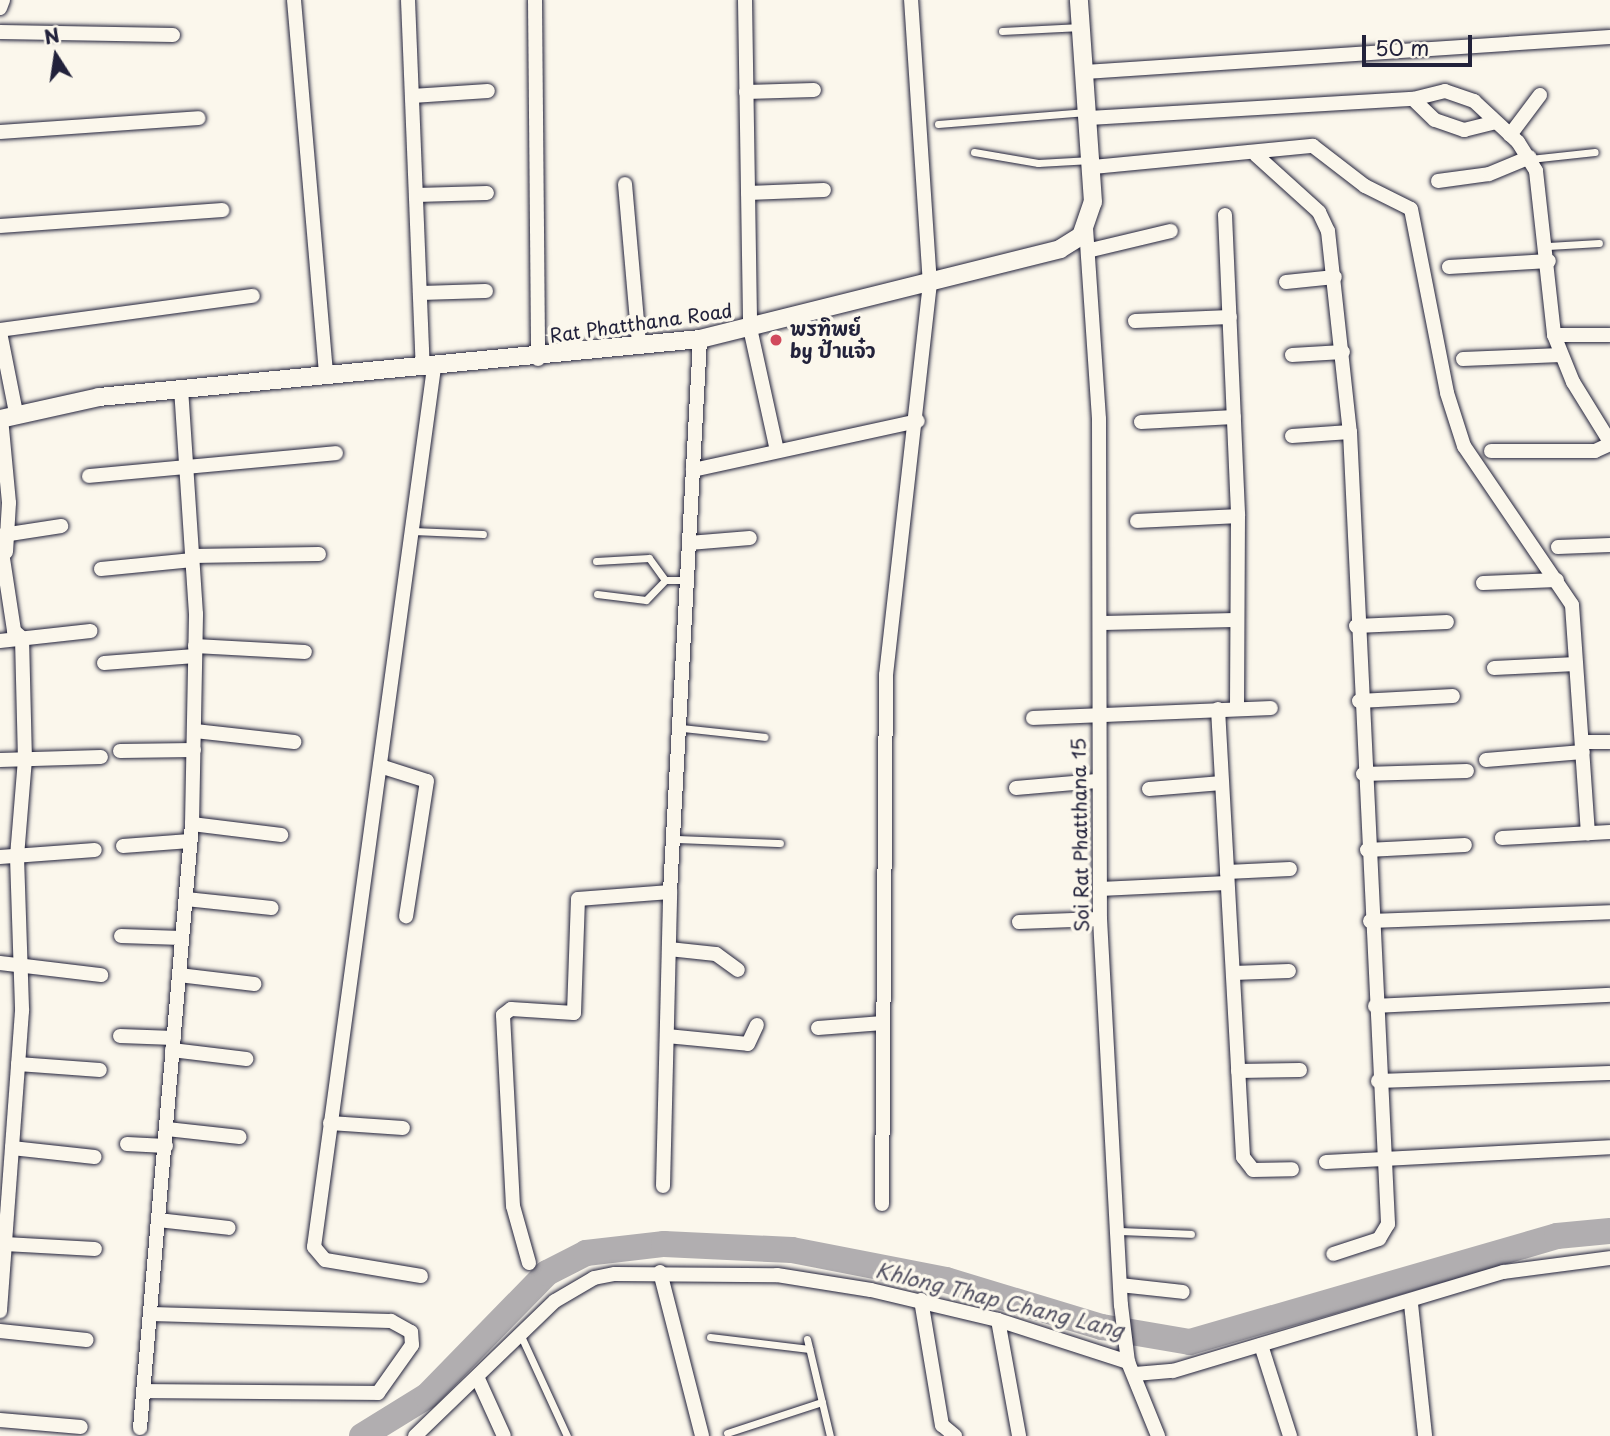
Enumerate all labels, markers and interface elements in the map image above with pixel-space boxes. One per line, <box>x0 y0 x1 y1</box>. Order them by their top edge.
text: N <box>41 20 62 51</box>
north arrow <box>21 21 91 91</box>
scale bar <box>1365 21 1475 65</box>
text: 50 m <box>1375 31 1429 63</box>
street label: Rat Phatthana Road <box>547 299 735 347</box>
place label: พรทิพย์ by ป้าแจ๋ว <box>790 318 876 362</box>
marker: พรทิพย์ by ป้าแจ๋ว <box>768 332 784 348</box>
street label: Soi Rat Phatthana 15 <box>1067 738 1093 932</box>
water label: Khlong Thap Chang Lang <box>874 1256 1126 1342</box>

